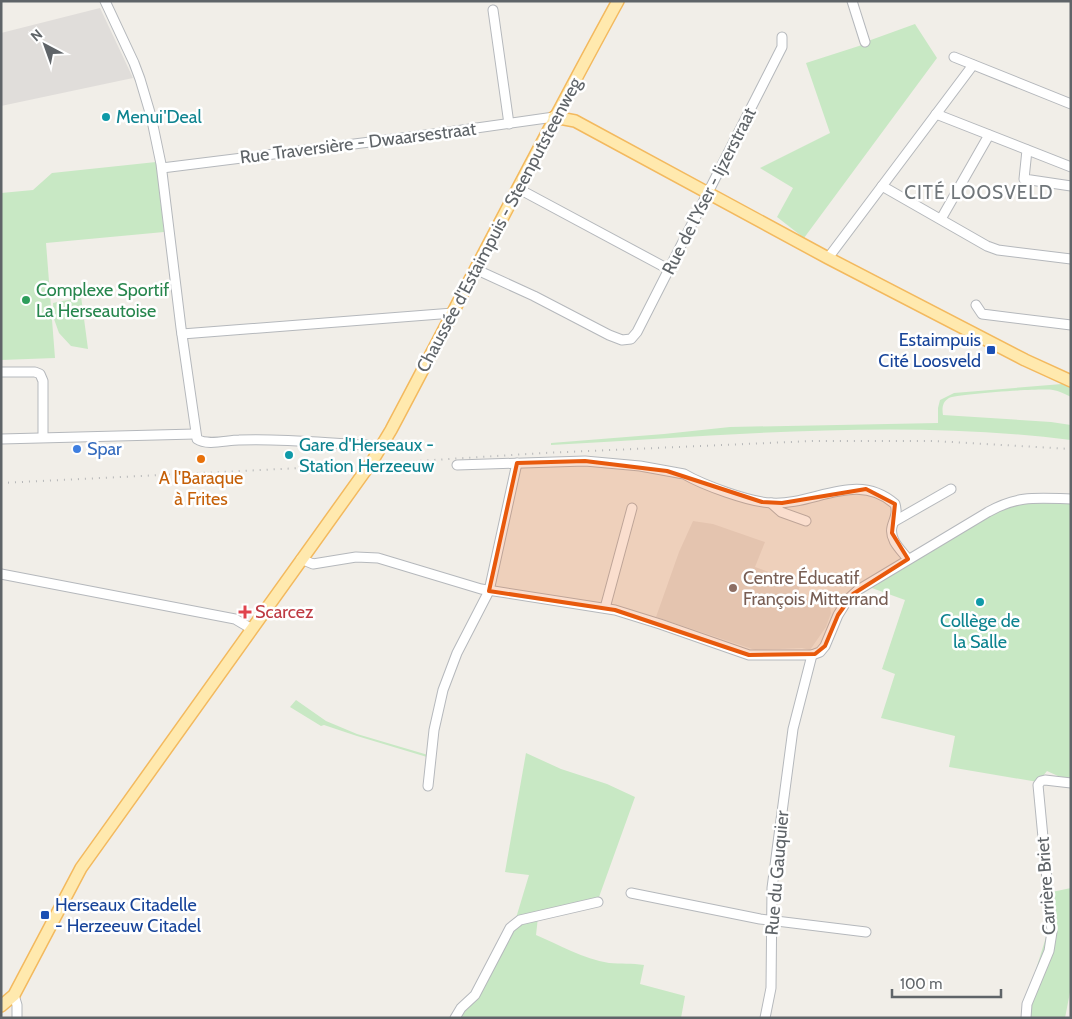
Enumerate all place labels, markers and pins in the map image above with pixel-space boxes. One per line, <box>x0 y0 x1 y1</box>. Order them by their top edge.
place label: Menui'Deal <box>116 106 202 128</box>
marker: Menui'Deal <box>100 111 112 123</box>
place label: Complexe Sportif La Herseautoise <box>36 279 169 322</box>
marker: Complexe Sportif La Herseautoise <box>20 294 32 306</box>
place label: Estaimpuis Cité Loosveld <box>878 329 981 372</box>
marker: Estaimpuis Cité Loosveld <box>985 344 997 356</box>
place label: Gare d'Herseaux - Station Herzeeuw <box>299 434 434 477</box>
place label: Spar <box>87 438 122 460</box>
marker: Spar <box>71 443 83 455</box>
marker: Gare d'Herseaux - Station Herzeeuw <box>283 449 295 461</box>
marker: A l'Baraque à Frites <box>195 453 207 465</box>
place label: A l'Baraque à Frites <box>159 467 243 510</box>
place label: Centre Éducatif François Mitterrand <box>743 567 889 610</box>
marker: Centre Éducatif François Mitterrand <box>727 582 739 594</box>
marker: Collège de la Salle <box>974 596 986 608</box>
place label: Scarcez <box>255 601 314 623</box>
marker: Scarcez <box>239 606 251 618</box>
place label: Collège de la Salle <box>940 610 1020 653</box>
place label: Herseaux Citadelle - Herzeeuw Citadel <box>55 894 202 937</box>
marker: Herseaux Citadelle - Herzeeuw Citadel <box>39 909 51 921</box>

